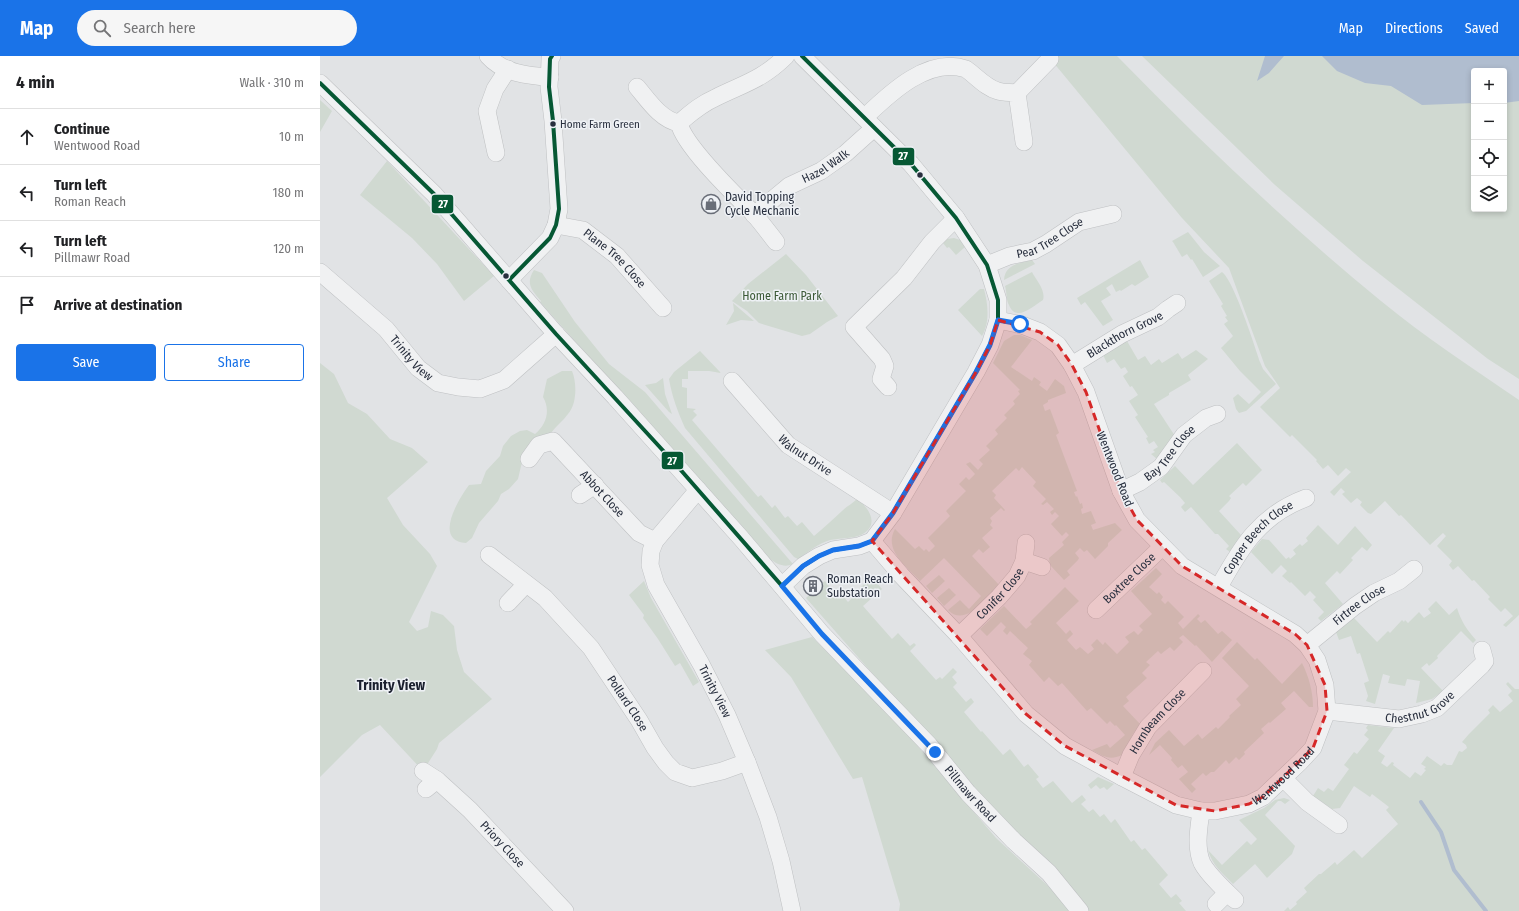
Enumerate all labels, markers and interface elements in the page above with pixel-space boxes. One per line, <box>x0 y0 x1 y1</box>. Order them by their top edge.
search box <box>77 10 357 46</box>
text: Map <box>20 17 53 40</box>
icon: search <box>91 17 113 39</box>
text: Search here <box>123 19 196 37</box>
text: Map <box>1339 20 1363 37</box>
text: Directions <box>1385 20 1443 37</box>
text: Saved <box>1465 20 1499 37</box>
map controls <box>1471 68 1507 212</box>
button: + <box>1471 68 1507 104</box>
text: 4 min <box>16 72 55 93</box>
text: Walk · 310 m <box>240 75 304 90</box>
button: − <box>1471 104 1507 140</box>
place label: Home Farm Green <box>560 118 640 131</box>
marker: Home Farm Green <box>548 119 558 129</box>
text: Continue <box>54 120 110 138</box>
icon: ahead <box>16 126 38 148</box>
text: 10 m <box>279 129 304 144</box>
text: Wentwood Road <box>54 138 140 153</box>
button: locate <box>1471 140 1507 176</box>
street label: Hazel Walk <box>800 146 852 186</box>
line badge: 27 <box>892 147 915 166</box>
text: 27 <box>897 150 908 163</box>
unlabelled marker <box>915 170 925 180</box>
text: Turn left <box>54 176 107 194</box>
button: layers <box>1471 176 1507 212</box>
icon: left <box>16 182 38 204</box>
text: 180 m <box>273 185 304 200</box>
place label: David Topping Cycle Mechanic <box>725 190 799 218</box>
shop icon: David Topping Cycle Mechanic <box>700 193 722 215</box>
text: Roman Reach <box>54 194 126 209</box>
line badge: 27 <box>431 194 454 214</box>
text: 27 <box>437 198 448 211</box>
street label: Pear Tree Close <box>1015 214 1084 261</box>
street label: Plane Tree Close <box>581 226 649 291</box>
text: Turn left <box>54 232 107 250</box>
icon: left <box>16 238 38 260</box>
text: 120 m <box>273 241 304 256</box>
text: Pillmawr Road <box>54 250 130 265</box>
unlabelled marker <box>501 271 511 281</box>
park label: Home Farm Park <box>742 289 822 303</box>
icon: arrive <box>16 294 38 316</box>
text: Arrive at destination <box>54 296 182 314</box>
street label: Blackthorn Grove <box>1084 309 1166 361</box>
route start <box>1011 315 1029 333</box>
street label: Trinity View <box>387 333 436 384</box>
button: Save <box>16 344 156 381</box>
button: Share <box>164 344 304 381</box>
street label: Bay Tree Close <box>1141 422 1198 484</box>
street label: Wentwood Road <box>1094 429 1136 509</box>
street label: Walnut Drive <box>775 432 835 479</box>
line badge: 27 <box>661 451 684 470</box>
text: 27 <box>666 455 677 468</box>
street label: Abbot Close <box>577 468 628 520</box>
street label: Copper Beech Close <box>1220 498 1295 577</box>
street label: Boxtree Close <box>1100 550 1158 606</box>
street label: Conifer Close <box>973 566 1027 622</box>
place label: Roman Reach Substation <box>827 572 893 600</box>
building icon: Roman Reach Substation <box>802 575 824 597</box>
street label: Firtree Close <box>1330 582 1388 628</box>
street label: Trinity View <box>696 663 734 720</box>
street label: Pollard Close <box>604 673 651 734</box>
district label: Trinity View <box>357 677 426 694</box>
street label: Hornbeam Close <box>1126 686 1189 756</box>
street label: Chestnut Grove <box>1384 688 1457 726</box>
route end <box>926 743 944 761</box>
street label: Wentwood Road <box>1250 744 1317 808</box>
street label: Pillmawr Road <box>942 763 999 825</box>
street label: Priory Close <box>477 818 527 871</box>

